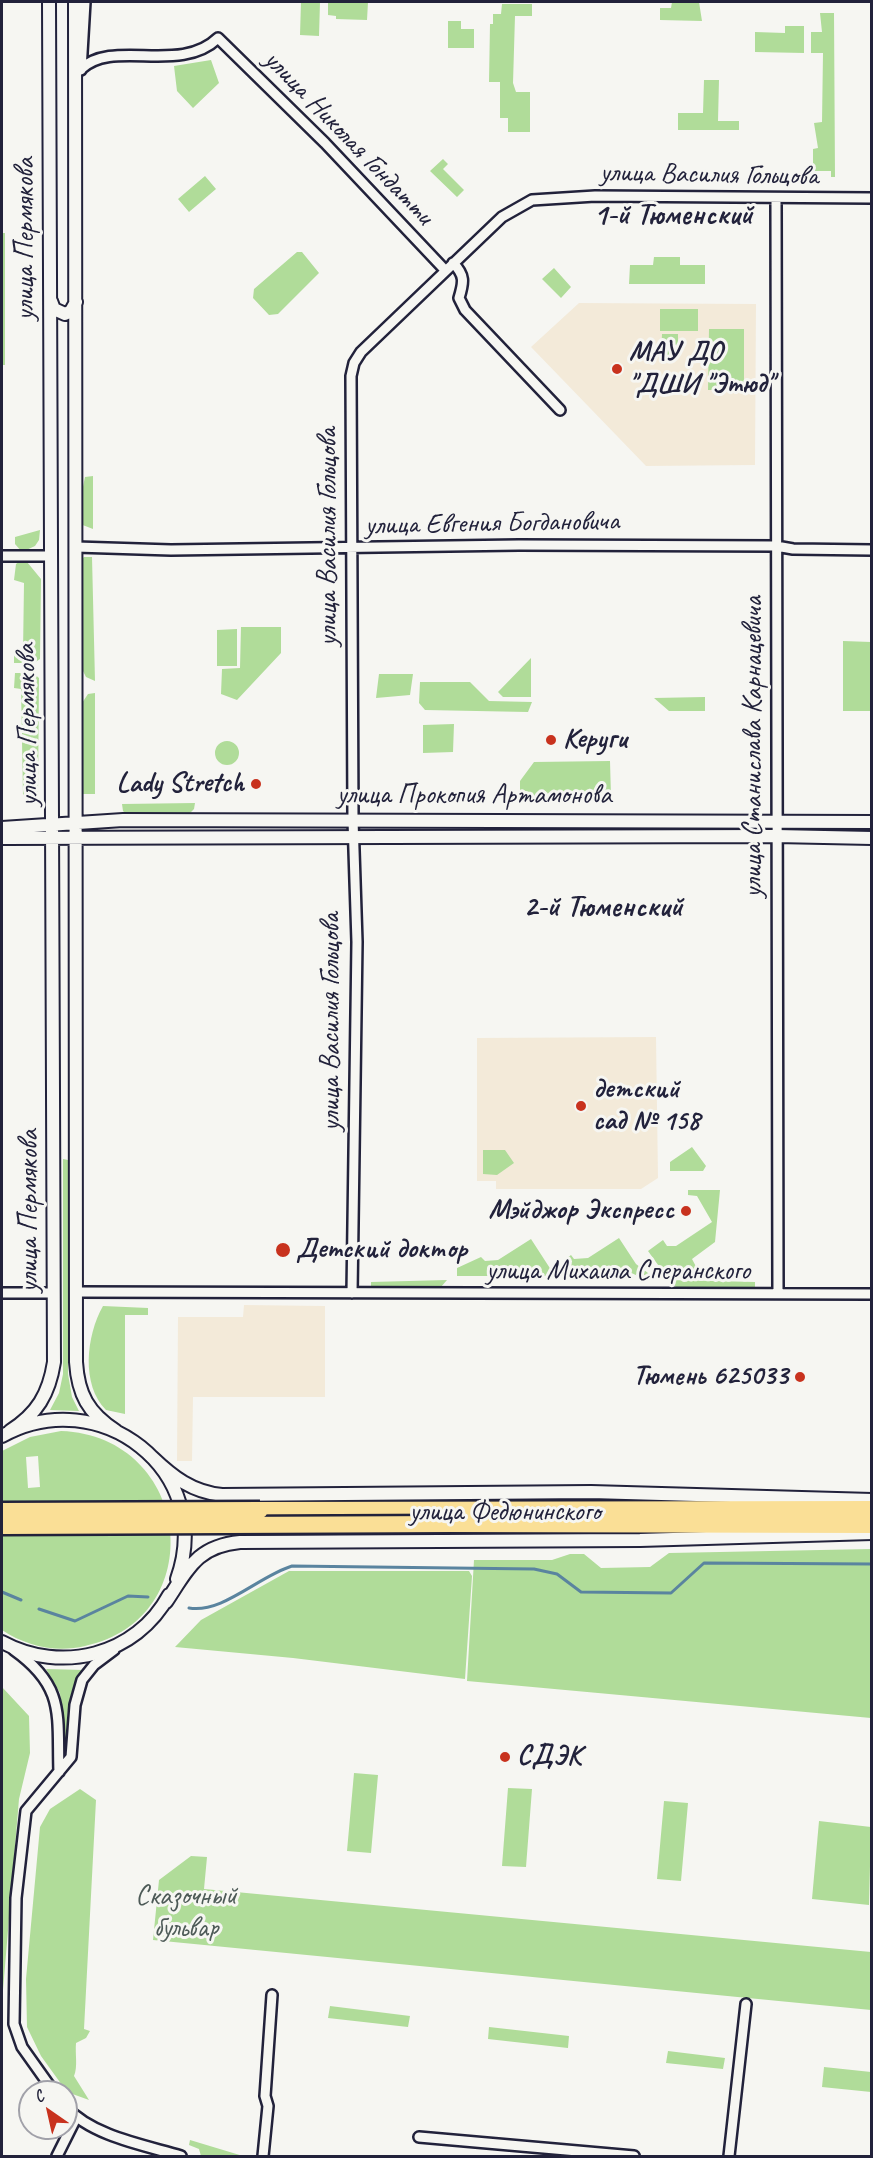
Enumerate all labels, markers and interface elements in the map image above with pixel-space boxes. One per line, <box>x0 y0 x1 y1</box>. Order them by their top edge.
street label: улица Николая Гондатти <box>256 44 440 232</box>
street label: улица Василия Гольцова <box>600 156 818 194</box>
street label: улица Пермякова <box>9 158 43 320</box>
district label: 1-й Тюменский <box>593 198 753 234</box>
place label: МАУ ДО "ДШИ "Этюд" <box>629 336 773 402</box>
marker: МАУ ДО "ДШИ "Этюд" <box>610 362 624 376</box>
street label: улица Василия Гольцова <box>312 428 346 646</box>
street label: улица Евгения Богдановича <box>364 505 620 543</box>
street label: улица Станислава Карнацевича <box>737 596 771 898</box>
street label: улица Пермякова <box>10 643 46 807</box>
place label: Керуги <box>563 723 627 757</box>
marker: Керуги <box>544 733 558 747</box>
place label: Lady Stretch <box>116 767 244 801</box>
marker: Lady Stretch <box>249 777 263 791</box>
street label: улица Прокопия Артамонова <box>337 779 611 813</box>
district label: 2-й Тюменский <box>523 890 683 926</box>
street label: улица Василия Гольцова <box>315 913 349 1131</box>
place label: детский сад № 158 <box>593 1073 700 1139</box>
marker: детский сад № 158 <box>574 1099 588 1113</box>
street label: улица Пермякова <box>13 1130 47 1292</box>
place label: Мэйджор Экспресс <box>489 1194 674 1228</box>
marker: Мэйджор Экспресс <box>679 1204 693 1218</box>
place label: Детский доктор <box>296 1233 467 1267</box>
marker: Детский доктор <box>274 1241 292 1259</box>
street label: улица Михаила Сперанского <box>486 1255 750 1289</box>
place label: Тюмень 625033 <box>633 1360 788 1394</box>
marker: Тюмень 625033 <box>793 1370 807 1384</box>
street label: улица Федюнинского <box>409 1496 601 1530</box>
place label: СДЭК <box>517 1740 581 1774</box>
marker: СДЭК <box>498 1750 512 1764</box>
park label: Сказочный бульвар <box>135 1880 237 1946</box>
north arrow <box>18 2080 78 2140</box>
text: С <box>30 2086 48 2107</box>

